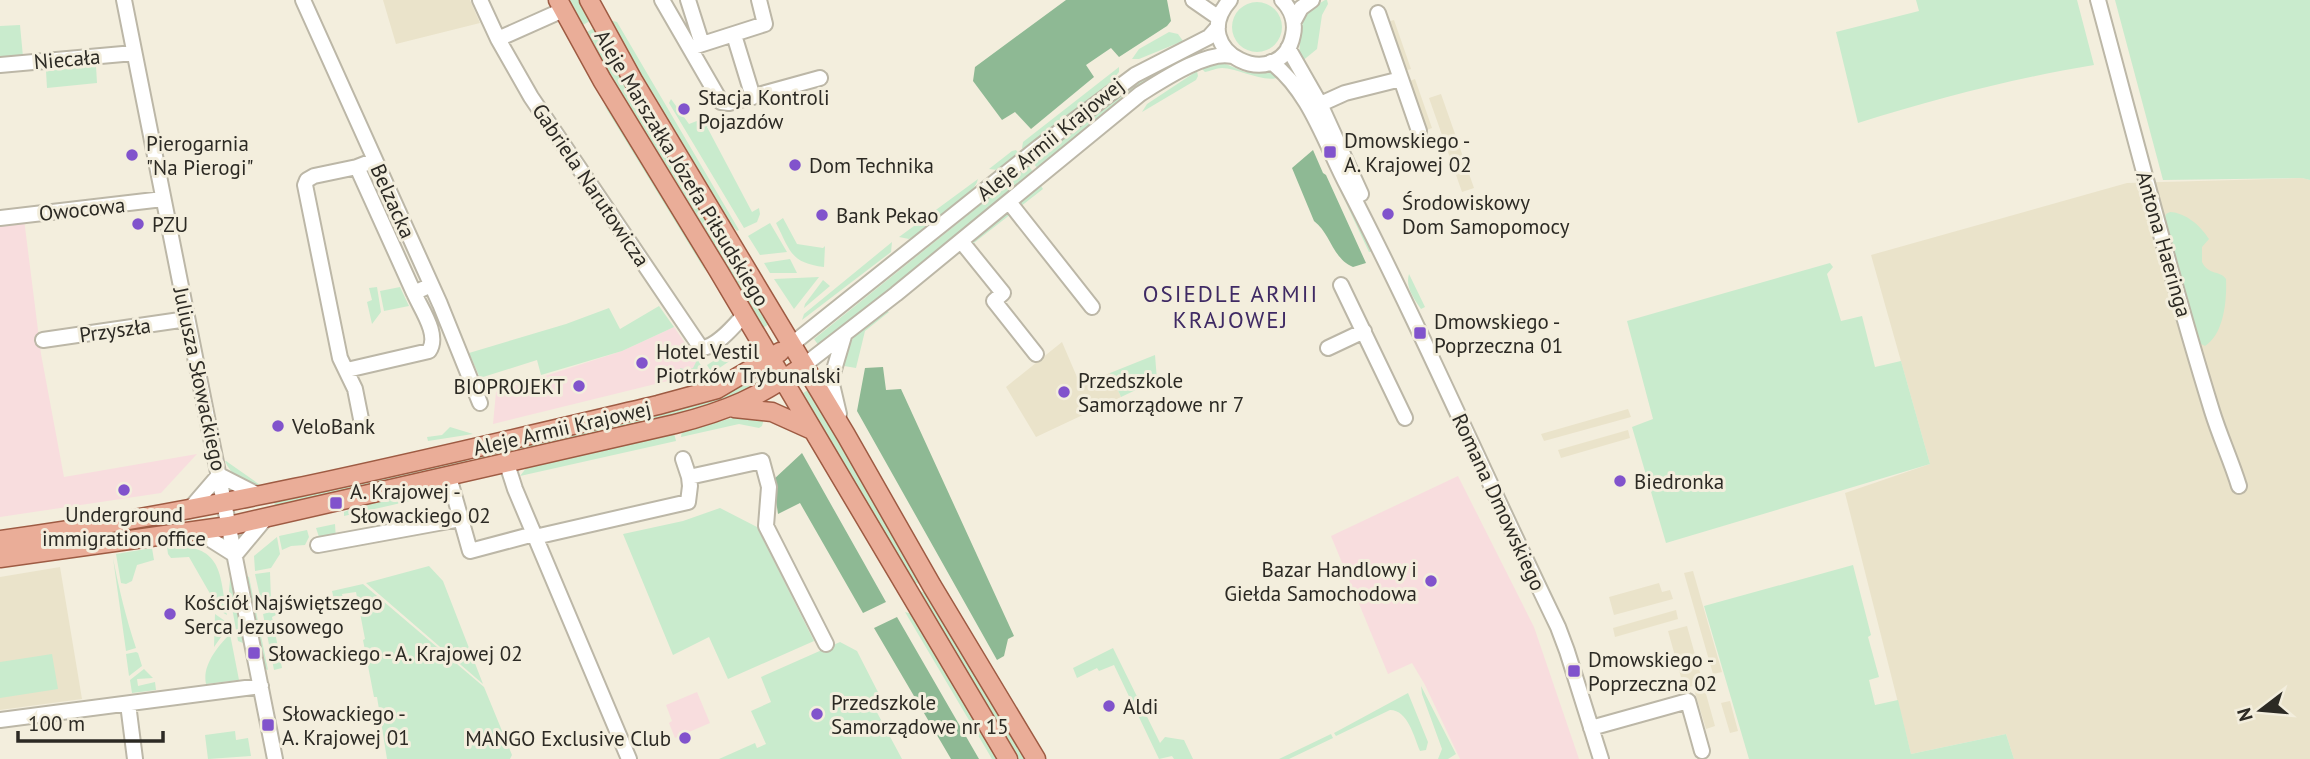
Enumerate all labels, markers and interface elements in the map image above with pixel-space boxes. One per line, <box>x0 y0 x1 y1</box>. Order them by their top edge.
street label: Aleje Marszałka Józefa Piłsudskiego <box>589 25 775 311</box>
street label: Niecała <box>33 43 101 75</box>
street label: Aleje Armii Krajowej <box>971 71 1129 207</box>
place label: Stacja Kontroli Pojazdów <box>698 84 830 135</box>
street label: Gabriela Narutowicza <box>526 98 656 272</box>
marker: Stacja Kontroli Pojazdów <box>676 101 692 117</box>
place label: Dmowskiego - A. Krajowej 02 <box>1344 127 1472 178</box>
place label: Pierogarnia "Na Pierogi" <box>146 130 254 181</box>
marker: Dmowskiego - A. Krajowej 02 <box>1322 144 1338 160</box>
marker: Pierogarnia "Na Pierogi" <box>124 147 140 163</box>
place label: Dom Technika <box>809 152 934 179</box>
marker: Dom Technika <box>787 157 803 173</box>
street label: Belzacka <box>365 160 421 242</box>
street label: Antona Haeringa <box>2130 168 2198 320</box>
place label: Środowiskowy Dom Samopomocy <box>1402 189 1570 240</box>
street label: Owocowa <box>37 191 127 227</box>
place label: Bank Pekao <box>836 202 939 229</box>
marker: Środowiskowy Dom Samopomocy <box>1380 206 1396 222</box>
marker: Bank Pekao <box>814 207 830 223</box>
place label: PZU <box>152 211 188 238</box>
marker: PZU <box>130 216 146 232</box>
district label: OSIEDLE ARMII KRAJOWEJ <box>1143 279 1319 334</box>
street label: Juliusza Słowackiego <box>167 284 233 473</box>
place label: Dmowskiego - Poprzeczna 01 <box>1434 308 1563 359</box>
street label: Przyszła <box>78 312 152 348</box>
marker: Dmowskiego - Poprzeczna 01 <box>1412 325 1428 341</box>
place label: Hotel Vestil Piotrków Trybunalski <box>656 338 841 389</box>
marker: Hotel Vestil Piotrków Trybunalski <box>634 355 650 371</box>
place label: Przedszkole Samorządowe nr 7 <box>1078 367 1244 418</box>
place label: BIOPROJEKT <box>453 373 565 400</box>
marker: BIOPROJEKT <box>571 378 587 394</box>
marker: Przedszkole Samorządowe nr 7 <box>1056 384 1072 400</box>
street label: Aleje Armii Krajowej <box>471 394 653 462</box>
street label: Romana Dmowskiego <box>1446 409 1552 595</box>
place label: VeloBank <box>291 413 375 440</box>
marker: VeloBank <box>270 418 286 434</box>
place label: Biedronka <box>1634 468 1724 495</box>
marker: Biedronka <box>1612 473 1628 489</box>
place label: A. Krajowej - Słowackiego 02 <box>350 478 491 529</box>
marker: Underground immigration office <box>116 482 132 498</box>
marker: A. Krajowej - Słowackiego 02 <box>328 495 344 511</box>
place label: Underground immigration office <box>42 501 206 552</box>
place label: Bazar Handlowy i Giełda Samochodowa <box>1224 556 1417 607</box>
marker: Bazar Handlowy i Giełda Samochodowa <box>1423 573 1439 589</box>
place label: Kościół Najświętszego Serca Jezusowego <box>184 589 383 640</box>
marker: Kościół Najświętszego Serca Jezusowego <box>162 606 178 622</box>
place label: Słowackiego - A. Krajowej 02 <box>268 640 523 667</box>
marker: Słowackiego - A. Krajowej 02 <box>246 645 262 661</box>
place label: Dmowskiego - Poprzeczna 02 <box>1588 646 1717 697</box>
marker: Dmowskiego - Poprzeczna 02 <box>1566 663 1582 679</box>
north arrow <box>2226 675 2296 745</box>
place label: Przedszkole Samorządowe nr 15 <box>831 689 1009 740</box>
place label: Aldi <box>1123 693 1158 720</box>
marker: Aldi <box>1101 698 1117 714</box>
scale bar <box>18 700 163 744</box>
place label: Słowackiego - A. Krajowej 01 <box>282 700 410 751</box>
text: N <box>2231 705 2258 724</box>
marker: Przedszkole Samorządowe nr 15 <box>809 706 825 722</box>
text: 100 m <box>28 710 85 737</box>
marker: Słowackiego - A. Krajowej 01 <box>260 717 276 733</box>
place label: MANGO Exclusive Club <box>465 725 671 752</box>
marker: MANGO Exclusive Club <box>677 730 693 746</box>

